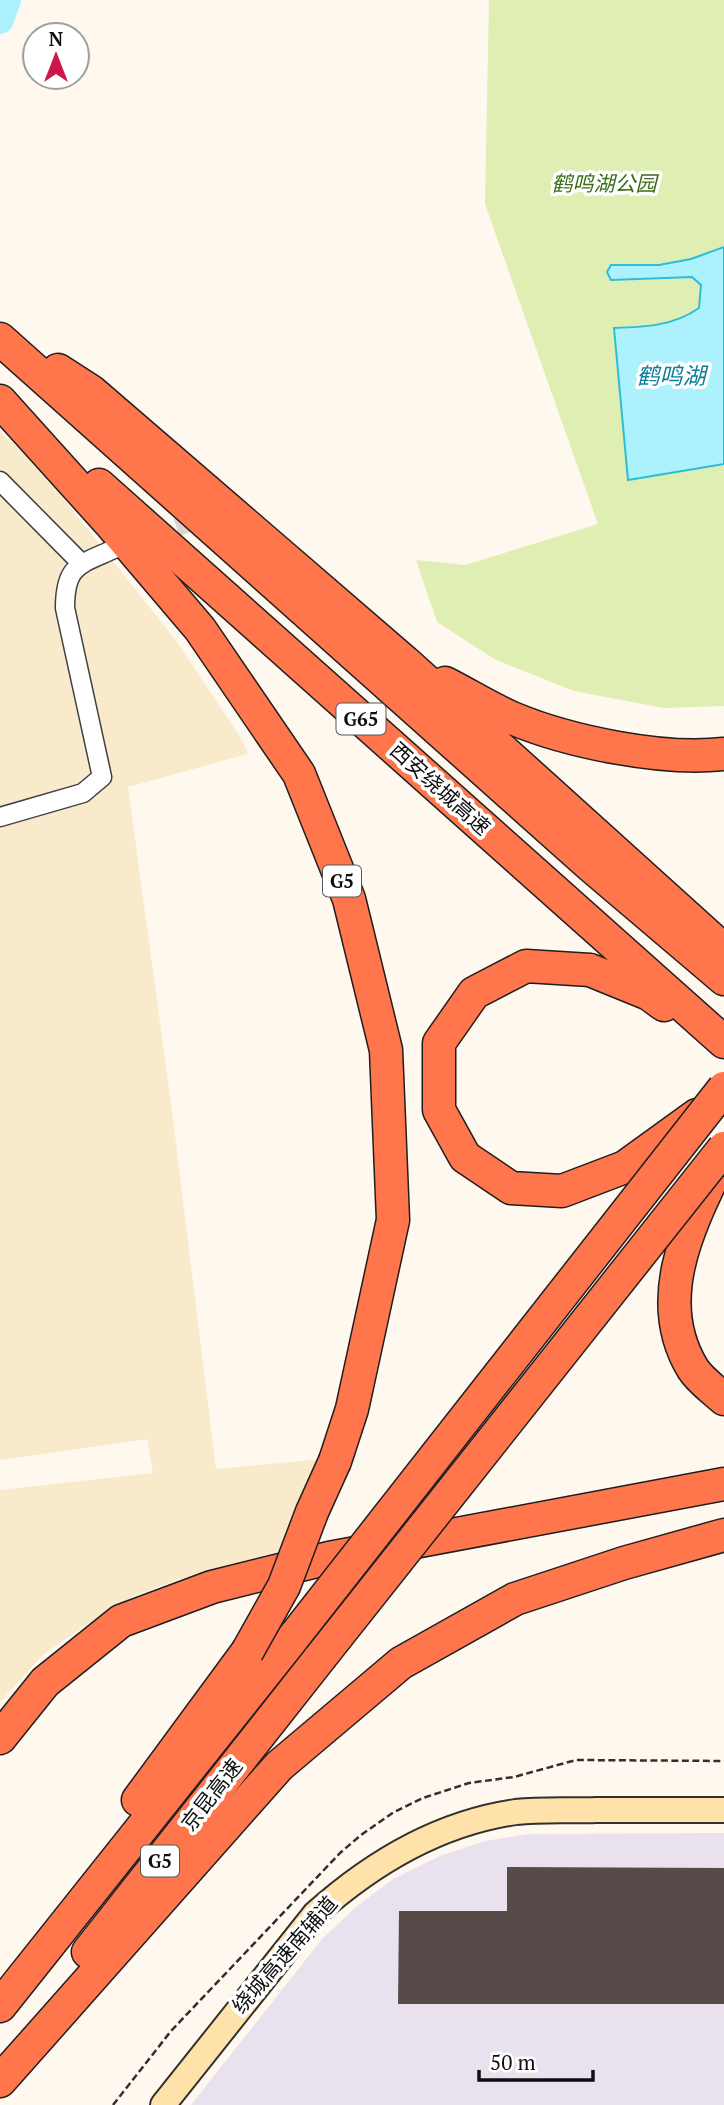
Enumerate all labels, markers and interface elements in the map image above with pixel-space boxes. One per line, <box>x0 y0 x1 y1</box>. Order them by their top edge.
north arrow <box>21 21 91 91</box>
text: N <box>49 26 64 51</box>
park label: 鹤鸣湖公园 <box>552 169 659 197</box>
water label: 鹤鸣湖 <box>637 360 709 391</box>
road number: G65 <box>336 704 386 734</box>
street label: 西安绕城高速 <box>384 736 497 841</box>
road number: G5 <box>323 866 361 897</box>
street label: 京昆高速 <box>174 1753 248 1836</box>
road number: G5 <box>141 1845 179 1876</box>
street label: 绕城高速南辅道 <box>225 1890 343 2019</box>
scale bar <box>479 2038 593 2082</box>
text: 50 m <box>490 2048 536 2076</box>

